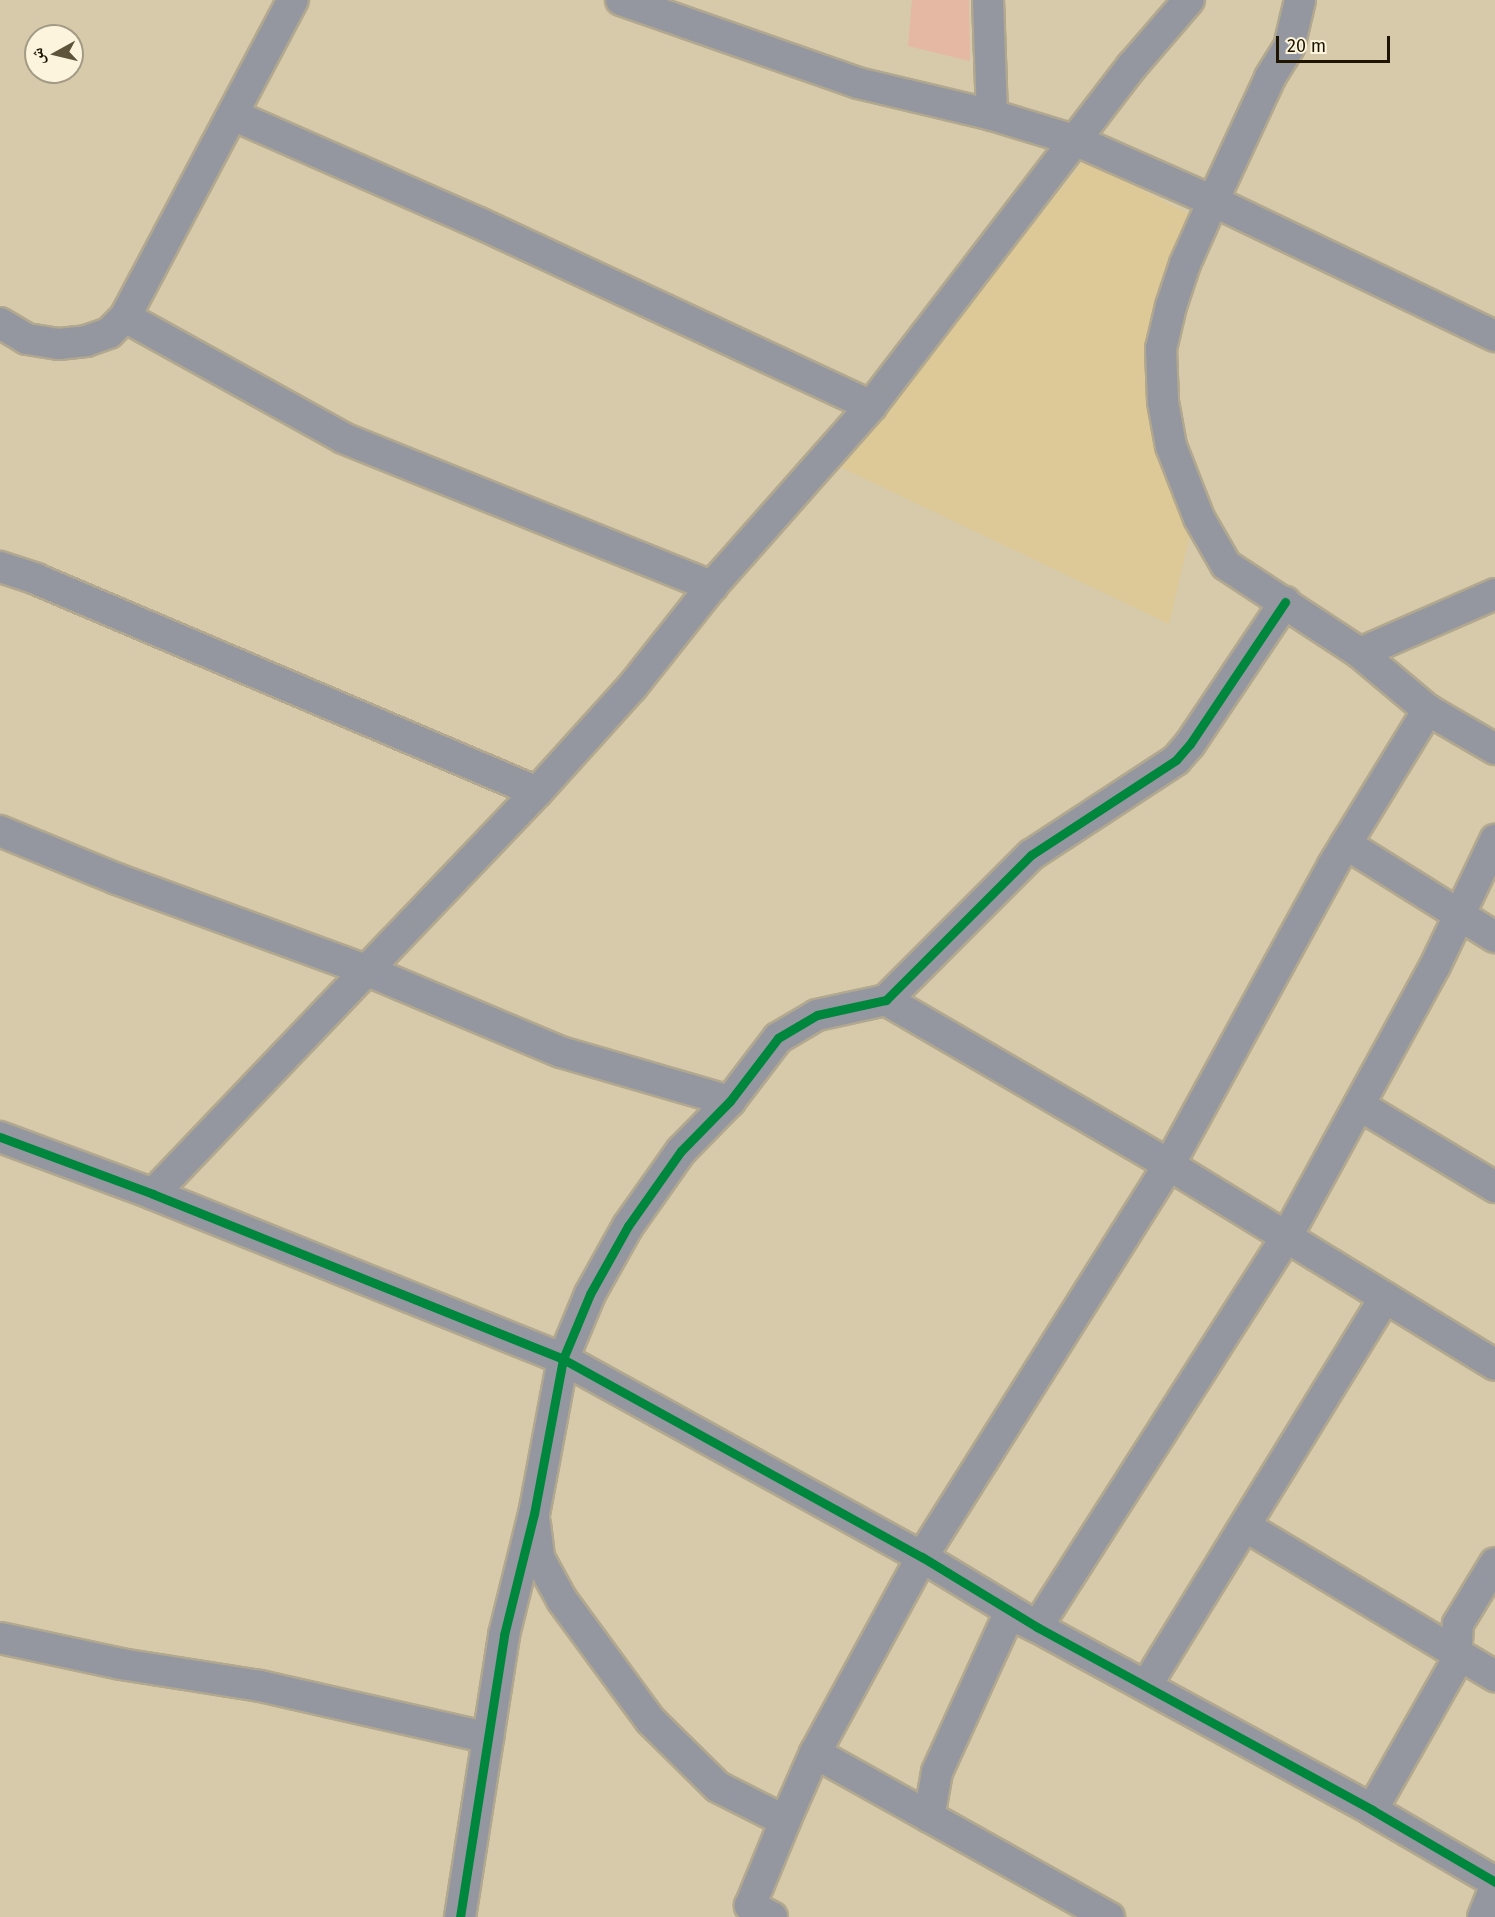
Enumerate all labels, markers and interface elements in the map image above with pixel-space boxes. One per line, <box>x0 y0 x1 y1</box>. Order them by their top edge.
north arrow <box>24 24 84 84</box>
scale bar <box>1279 24 1393 62</box>
text: 20 m <box>1287 35 1326 57</box>
text: ش <box>27 47 48 66</box>

